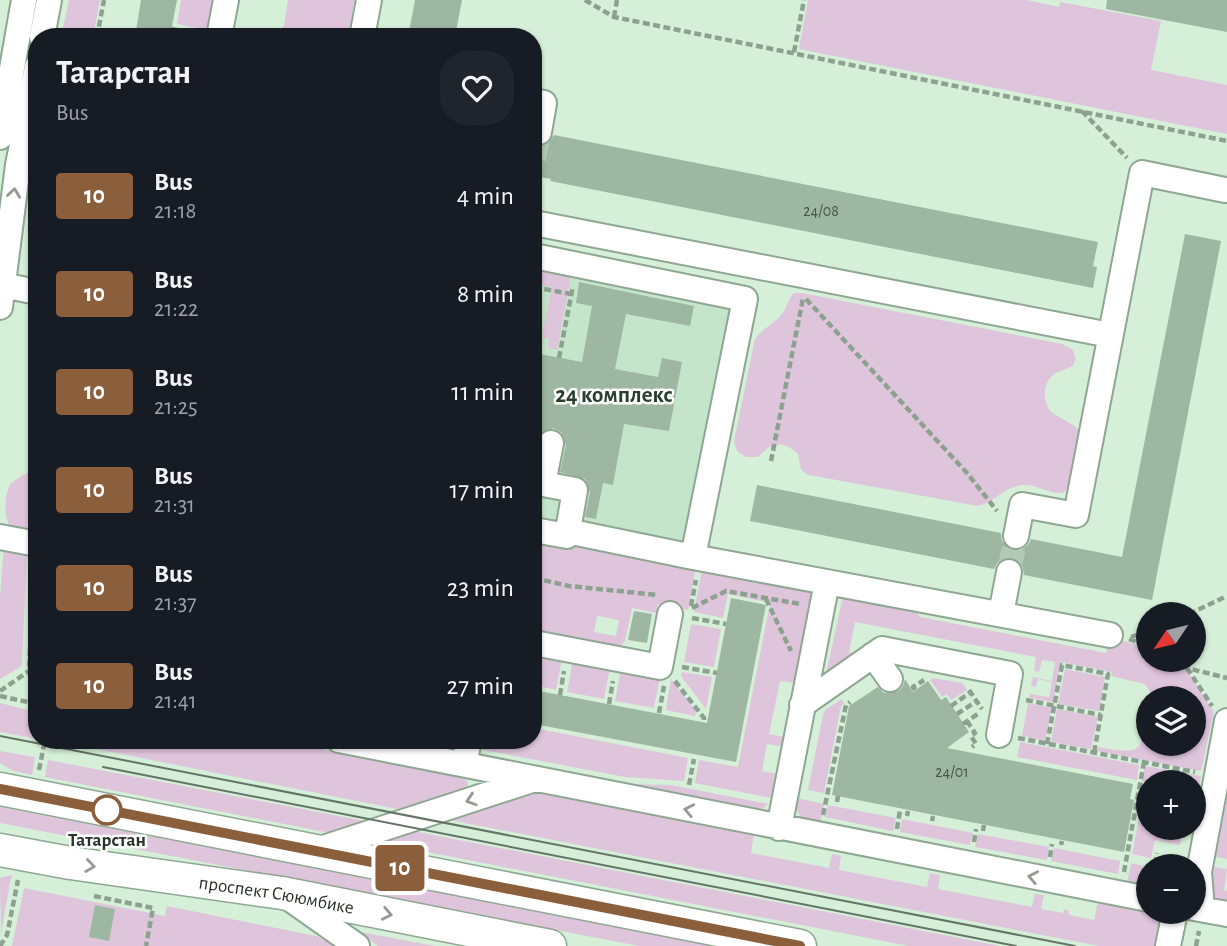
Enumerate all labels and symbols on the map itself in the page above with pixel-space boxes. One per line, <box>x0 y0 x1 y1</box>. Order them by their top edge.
one-way arrow <box>7 187 22 199</box>
house number: 24/08 <box>803 203 839 219</box>
district label: 24 комплекс <box>555 384 673 407</box>
north arrow <box>1136 602 1206 672</box>
house number: 24/01 <box>935 764 969 780</box>
one-way arrow <box>466 792 478 806</box>
marker: Татарстан <box>92 795 122 825</box>
one-way arrow <box>683 803 695 818</box>
place label: Татарстан <box>68 831 146 850</box>
line badge: 10 <box>368 845 432 891</box>
one-way arrow <box>84 858 96 873</box>
one-way arrow <box>1027 870 1039 885</box>
street label: проспект Сююмбике <box>197 873 355 918</box>
one-way arrow <box>381 906 393 921</box>

